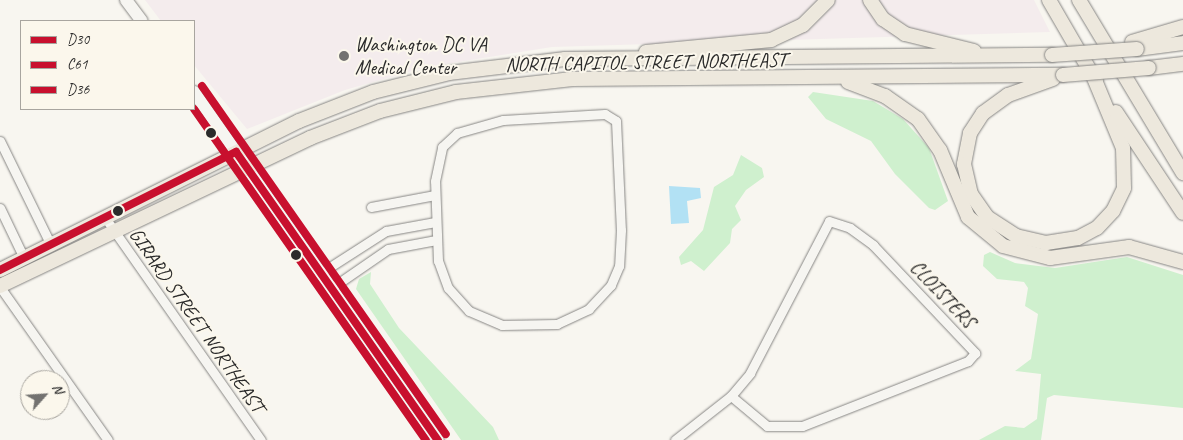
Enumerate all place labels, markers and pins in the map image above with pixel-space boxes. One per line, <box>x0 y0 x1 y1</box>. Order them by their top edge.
place label: Washington DC VA Medical Center <box>355 32 486 79</box>
marker: Washington DC VA Medical Center <box>337 49 351 63</box>
unlabelled marker <box>206 128 216 138</box>
unlabelled marker <box>113 206 123 216</box>
unlabelled marker <box>291 250 301 260</box>

